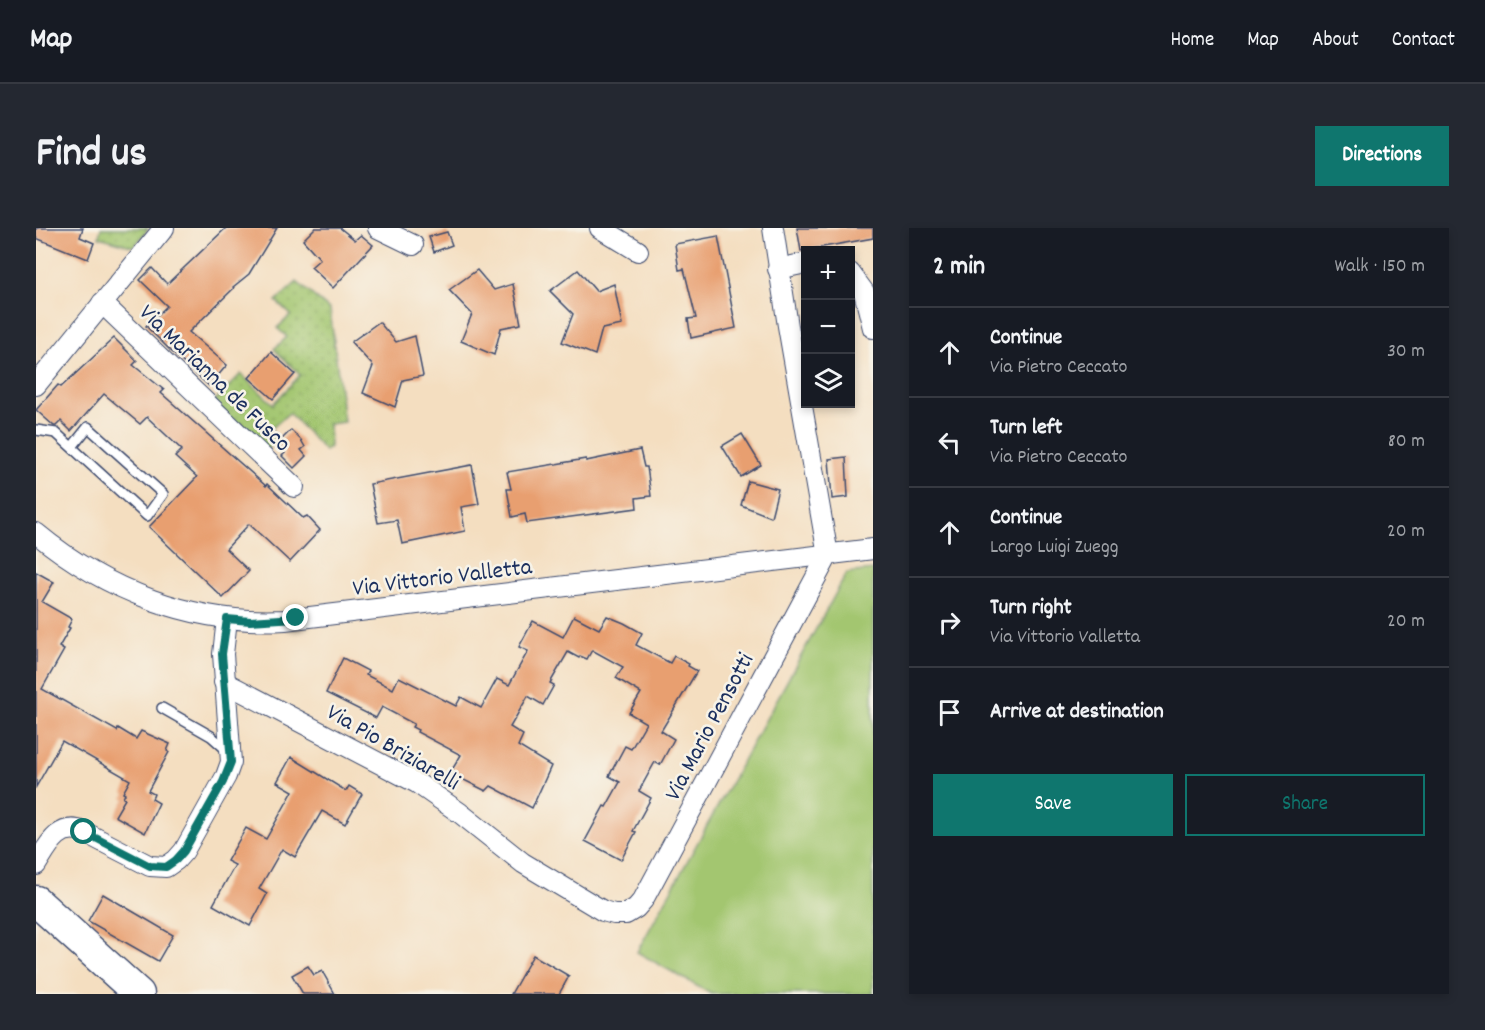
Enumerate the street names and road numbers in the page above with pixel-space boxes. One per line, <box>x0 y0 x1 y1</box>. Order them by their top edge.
street label: Via Marianna de Fusco <box>130 297 298 461</box>
street label: Via Vittorio Valletta <box>351 551 535 607</box>
street label: Via Mario Pensotti <box>657 648 764 807</box>
street label: Via Pio Briziarelli <box>320 697 465 801</box>

